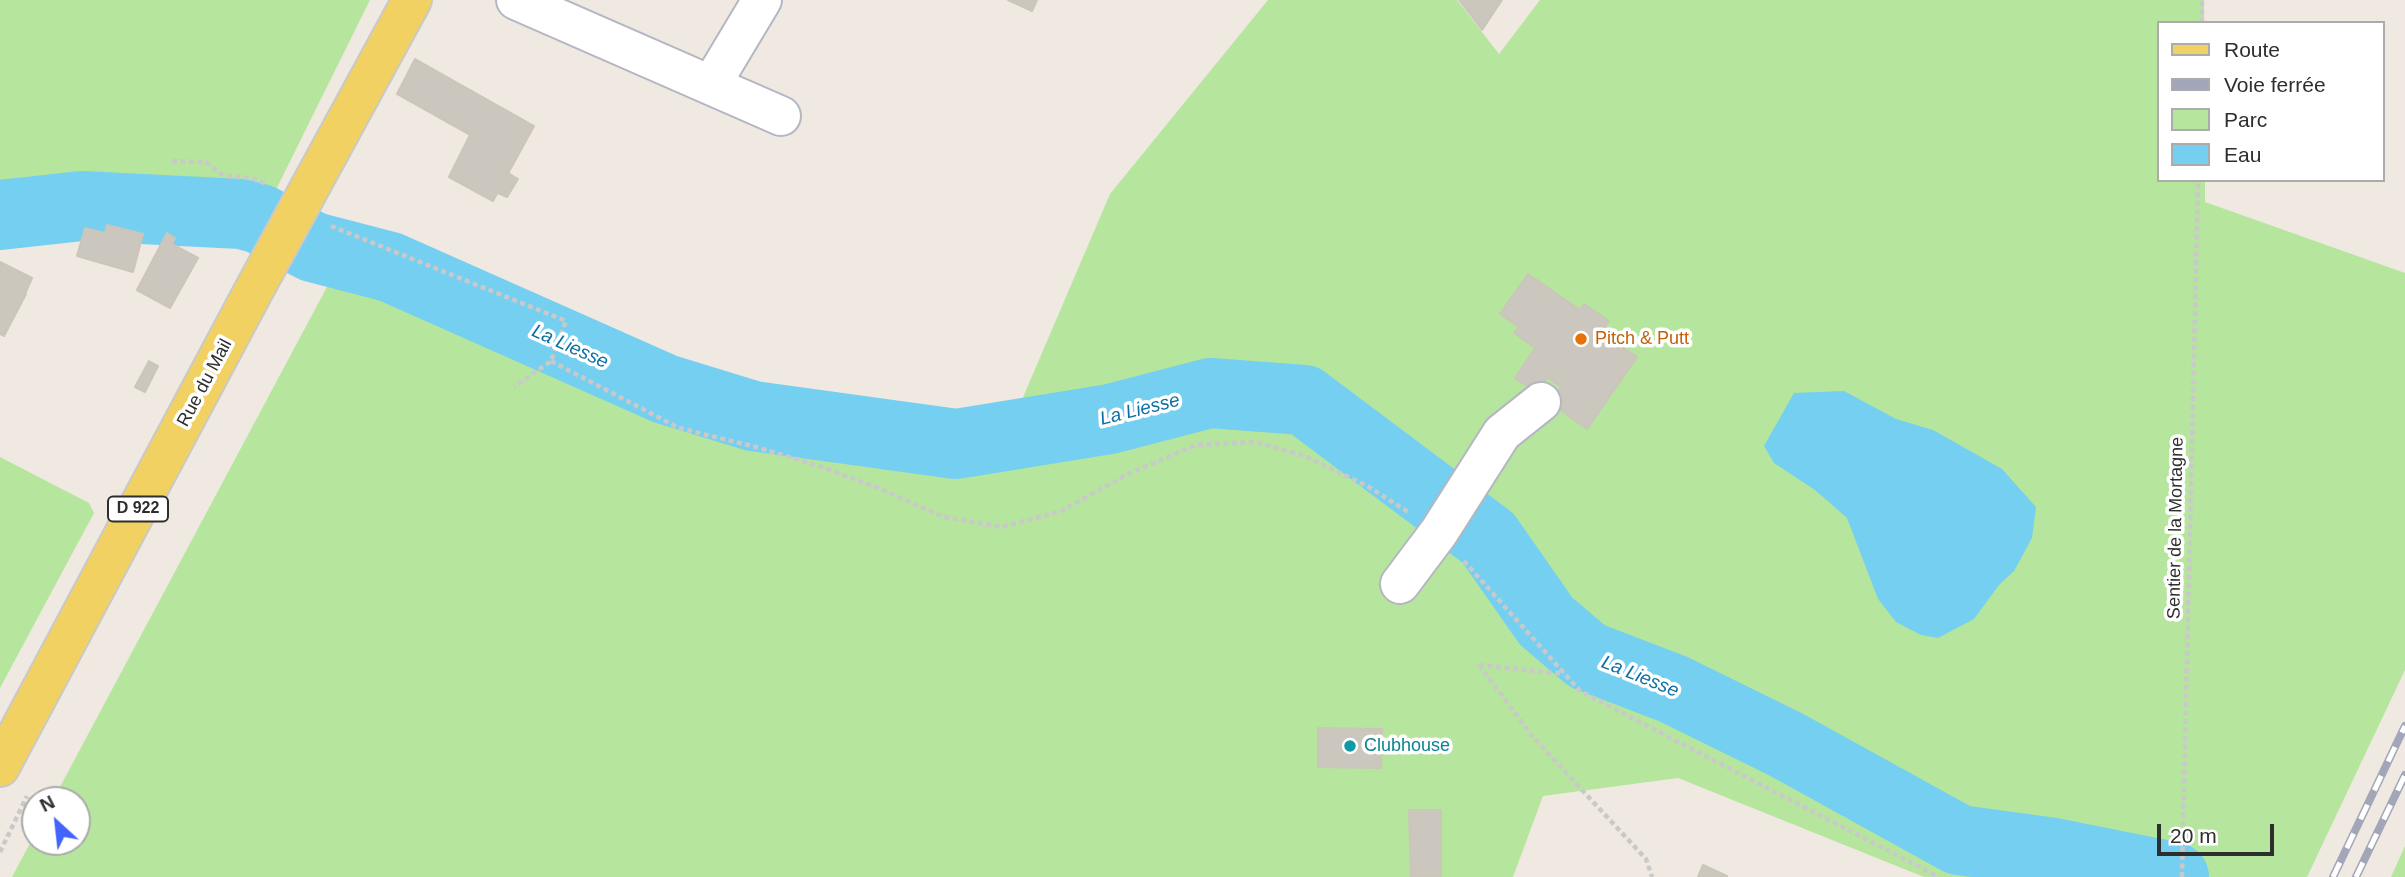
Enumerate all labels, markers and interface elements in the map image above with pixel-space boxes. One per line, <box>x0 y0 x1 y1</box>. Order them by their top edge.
legend <box>2156 21 2384 182</box>
text: Route <box>2224 38 2280 61</box>
text: Voie ferrée <box>2224 73 2326 96</box>
text: Parc <box>2224 108 2267 131</box>
text: Eau <box>2224 143 2261 166</box>
water label: La Liesse <box>528 320 612 374</box>
place label: Pitch & Putt <box>1595 328 1689 350</box>
marker: Pitch & Putt <box>1573 331 1589 347</box>
street label: Rue du Mail <box>173 336 237 430</box>
water label: La Liesse <box>1098 389 1182 431</box>
street label: Sentier de la Mortagne <box>2164 437 2188 619</box>
road number: D 922 <box>108 496 168 522</box>
water label: La Liesse <box>1598 651 1682 703</box>
place label: Clubhouse <box>1364 735 1450 757</box>
marker: Clubhouse <box>1342 738 1358 754</box>
north arrow <box>21 786 91 856</box>
text: N <box>36 791 58 816</box>
scale bar <box>2160 810 2277 854</box>
text: 20 m <box>2170 824 2217 847</box>

